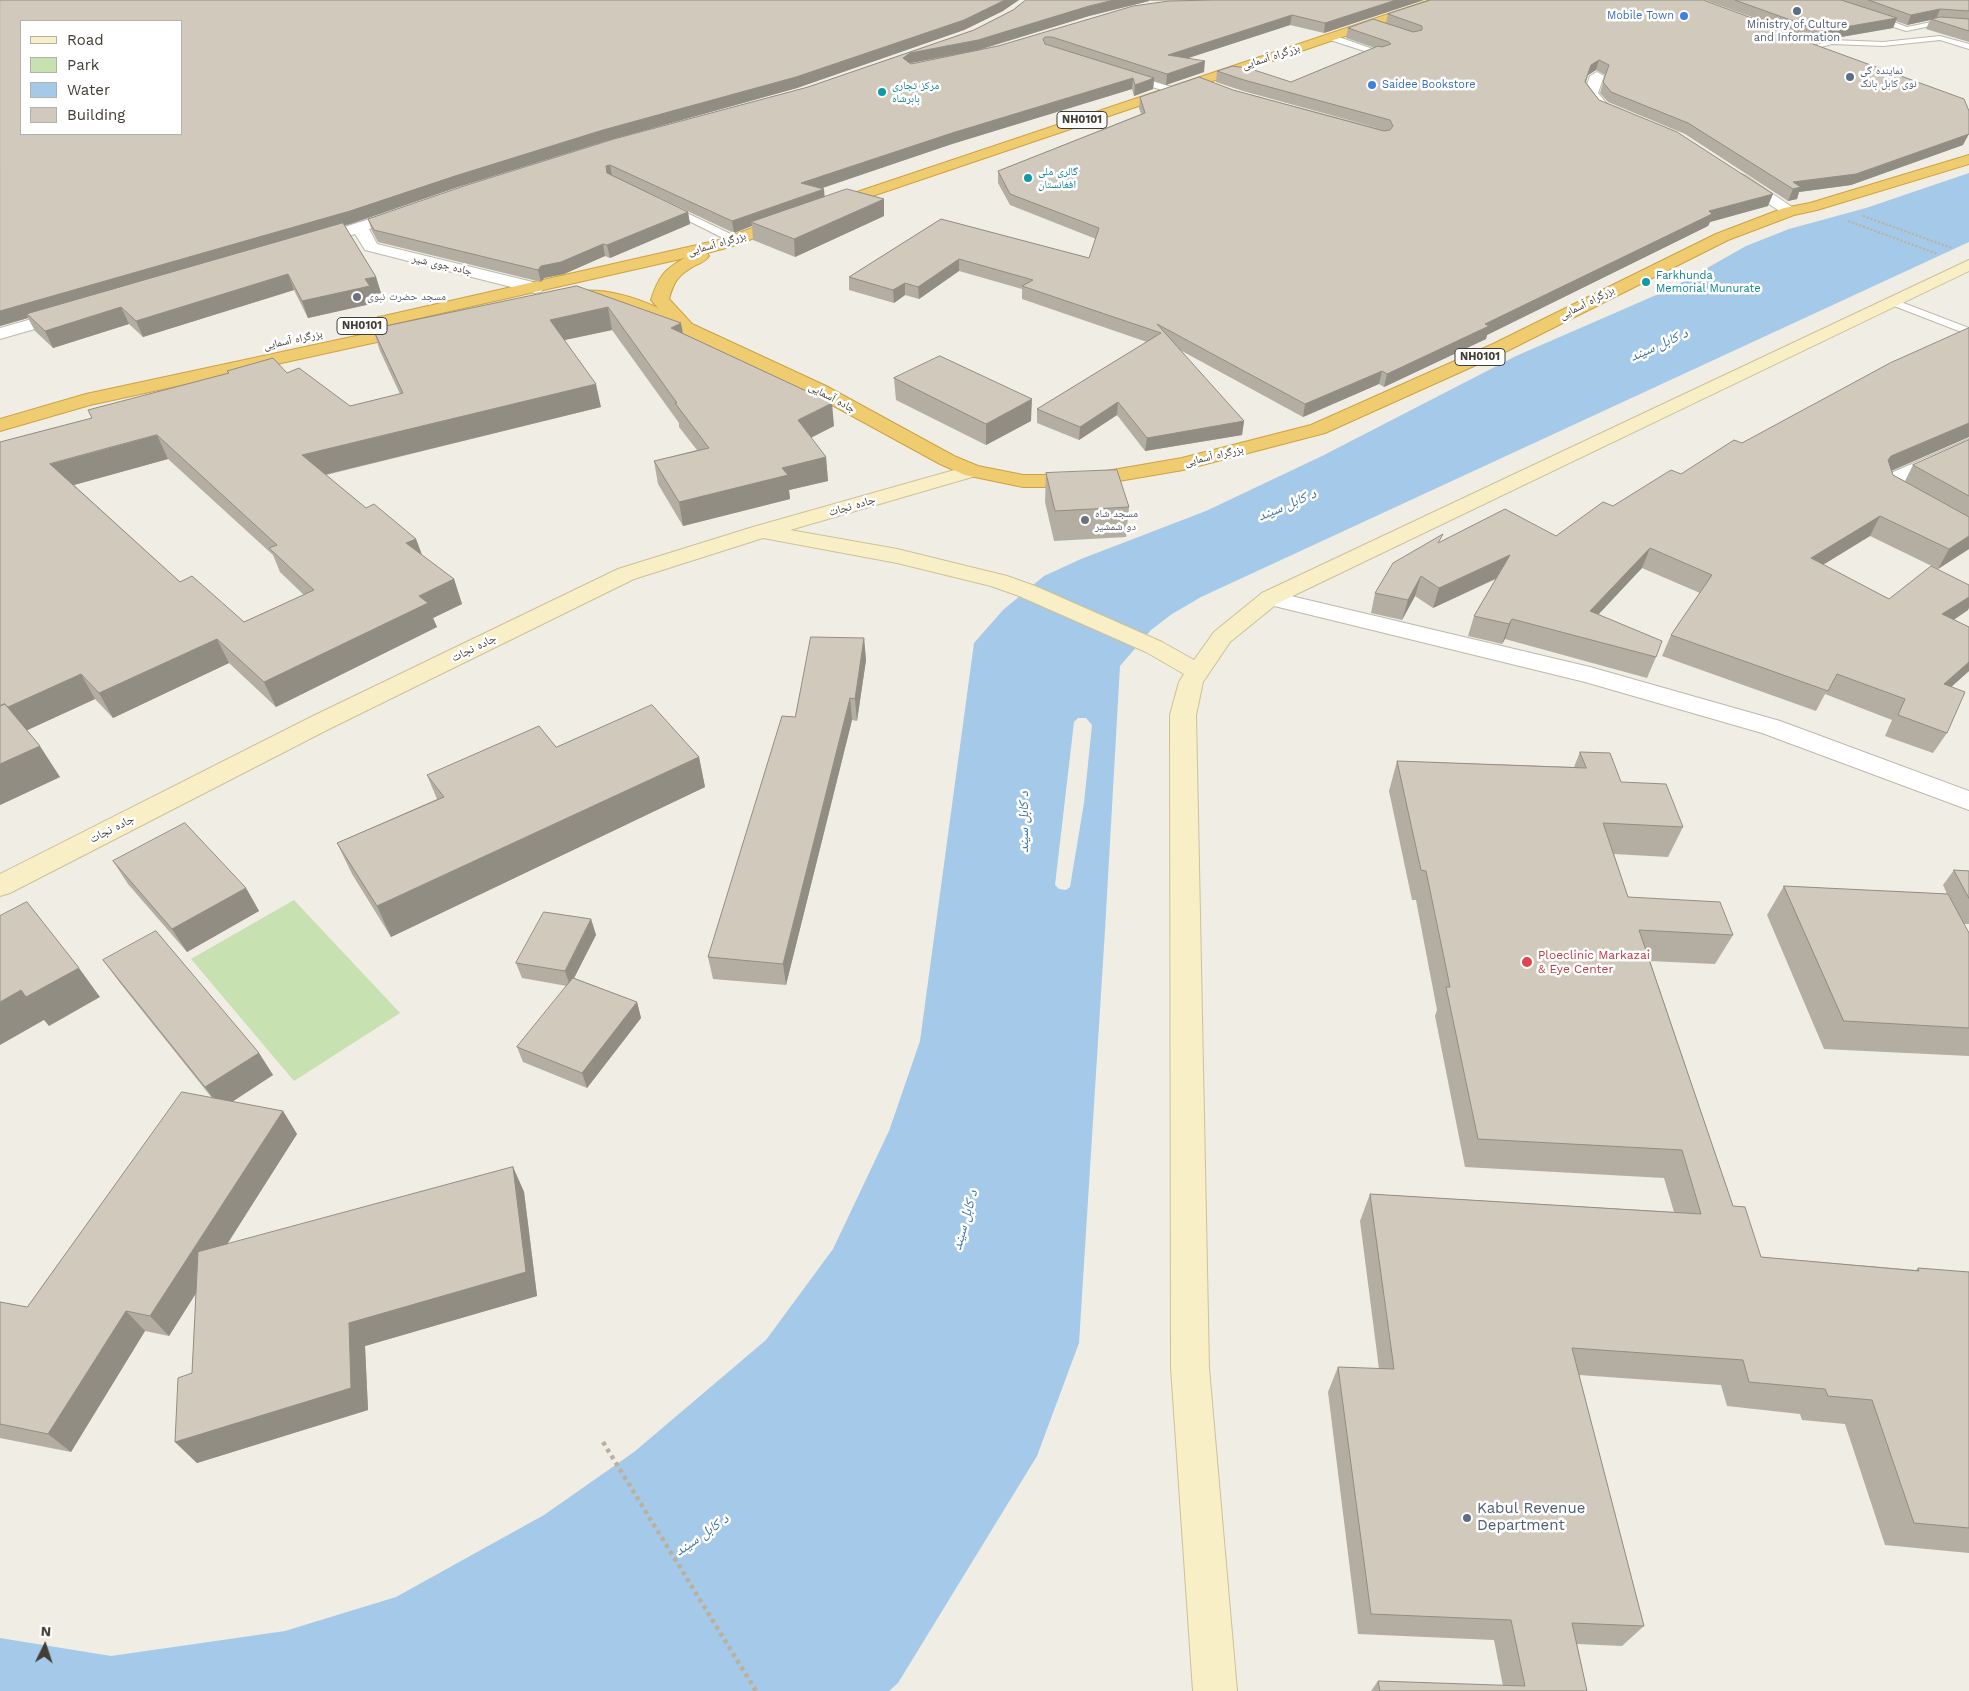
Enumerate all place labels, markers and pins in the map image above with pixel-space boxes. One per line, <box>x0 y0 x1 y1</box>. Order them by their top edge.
marker: Ministry of Culture and Information <box>1791 5 1803 17</box>
place label: Mobile Town <box>1607 9 1674 23</box>
marker: Mobile Town <box>1678 10 1690 22</box>
place label: Ministry of Culture and Information <box>1747 18 1847 44</box>
place label: نماینده گی نوی کابل بانک <box>1860 64 1917 90</box>
marker: نماینده گی نوی کابل بانک <box>1844 71 1856 83</box>
place label: Saidee Bookstore <box>1382 78 1476 92</box>
place label: مرکز تجاری بابرشاه <box>892 79 939 105</box>
marker: Saidee Bookstore <box>1366 79 1378 91</box>
marker: مرکز تجاری بابرشاه <box>876 86 888 98</box>
place label: گالری ملی افغانستان <box>1038 165 1078 191</box>
marker: گالری ملی افغانستان <box>1022 172 1034 184</box>
place label: Farkhunda Memorial Munurate <box>1656 269 1760 295</box>
marker: Farkhunda Memorial Munurate <box>1640 276 1652 288</box>
place label: مسجد حضرت نبوی <box>367 290 446 304</box>
marker: مسجد حضرت نبوی <box>351 291 363 303</box>
place label: مسجد شاه دو شمشیر <box>1095 507 1138 533</box>
marker: مسجد شاه دو شمشیر <box>1079 514 1091 526</box>
place label: Ploeclinic Markazai & Eye Center <box>1538 948 1650 976</box>
marker: Ploeclinic Markazai & Eye Center <box>1520 955 1534 969</box>
place label: Kabul Revenue Department <box>1477 1500 1585 1535</box>
marker: Kabul Revenue Department <box>1461 1512 1473 1524</box>

